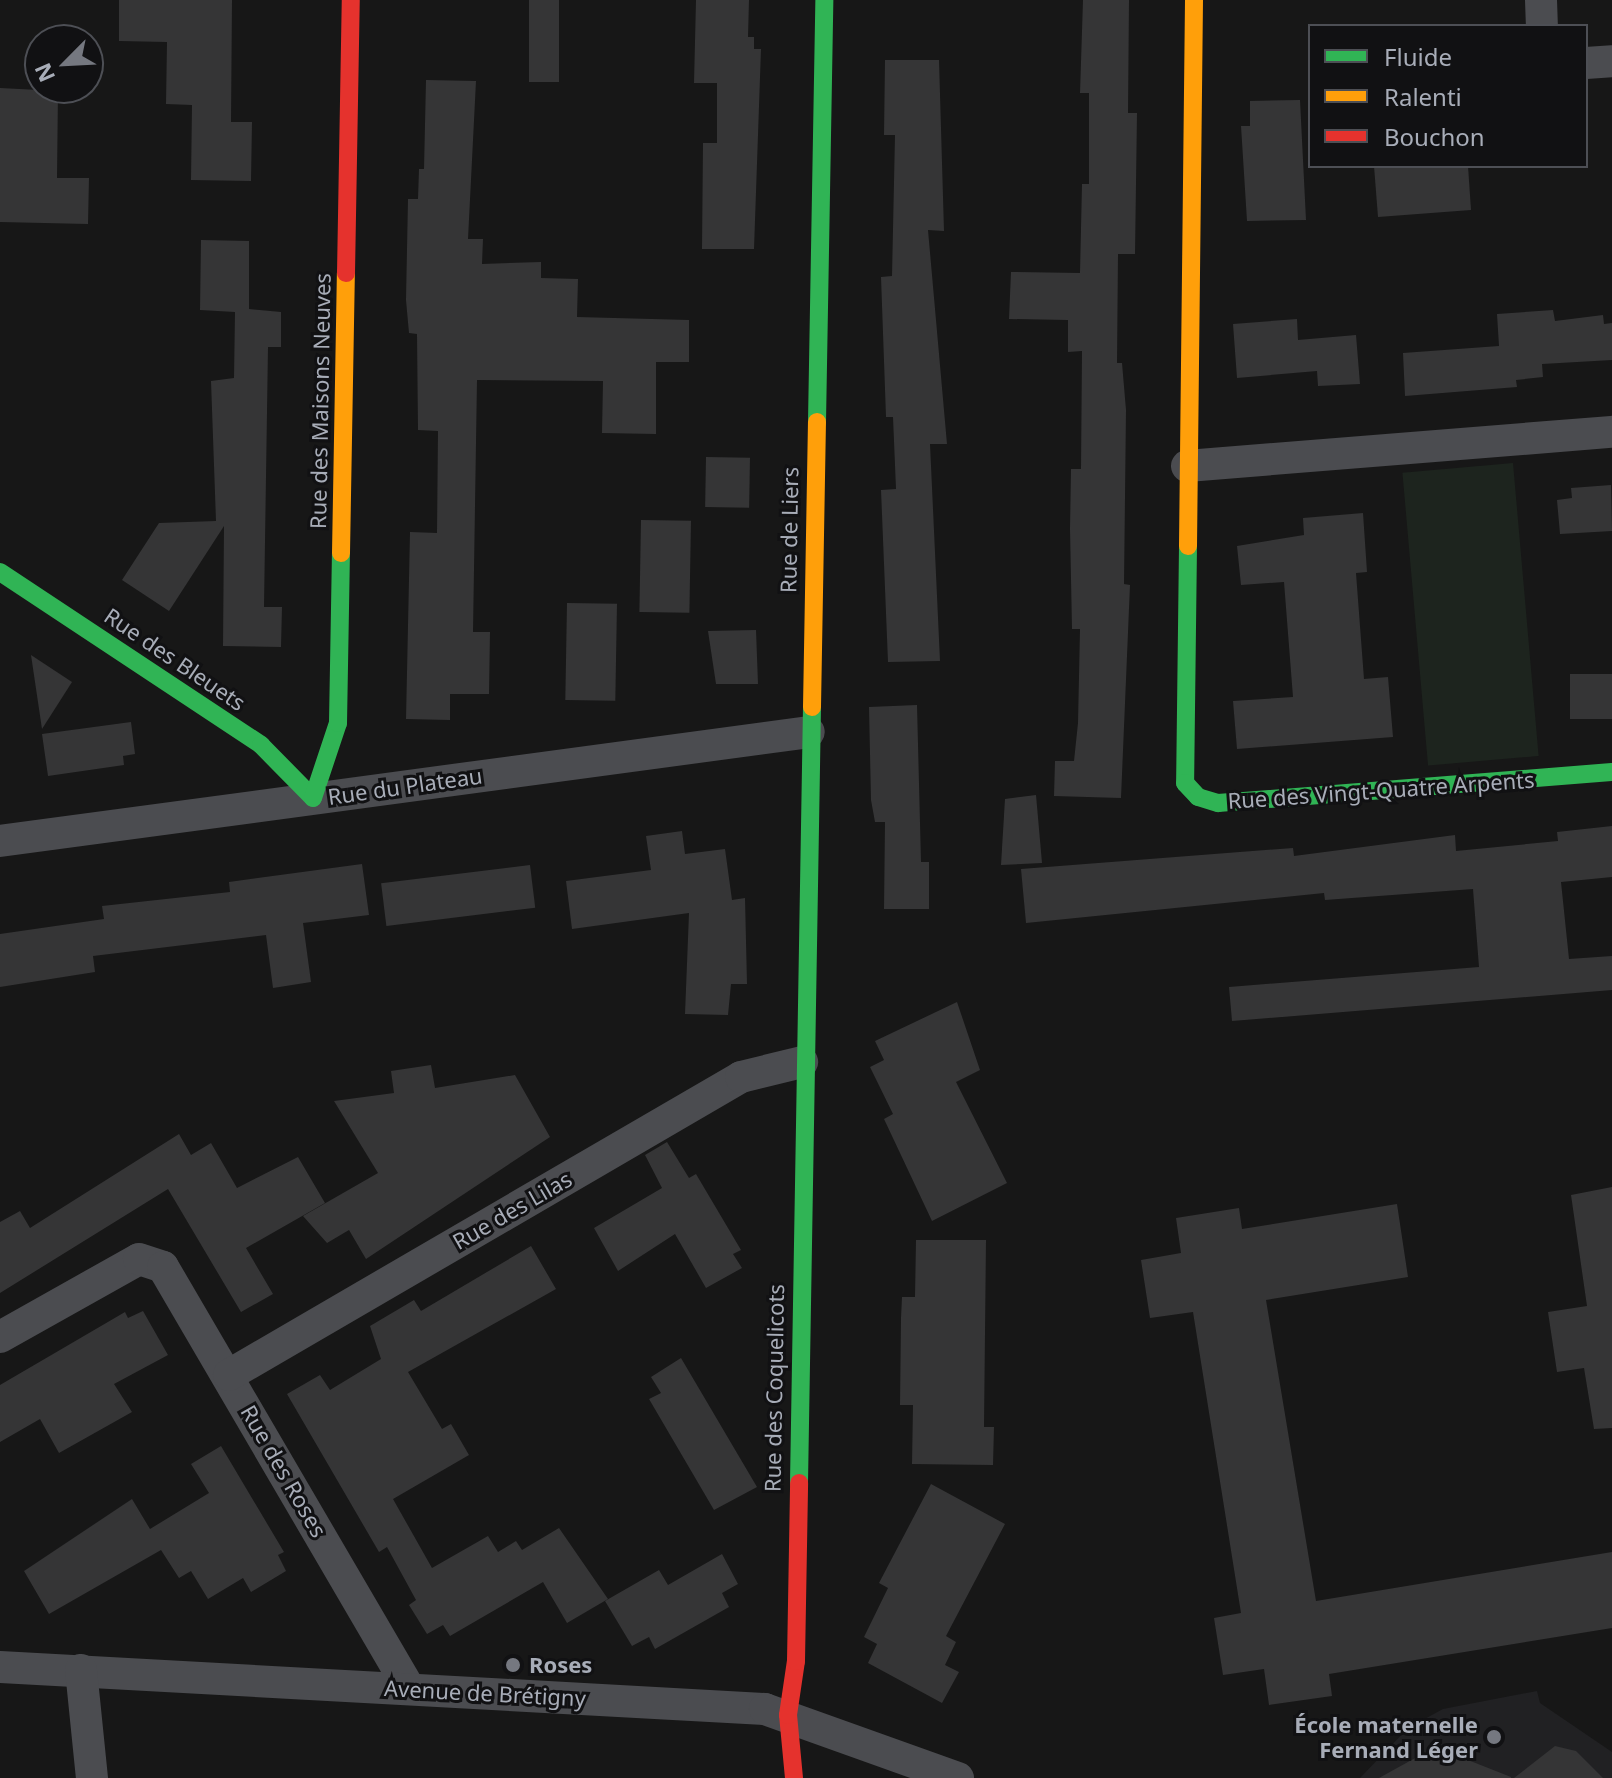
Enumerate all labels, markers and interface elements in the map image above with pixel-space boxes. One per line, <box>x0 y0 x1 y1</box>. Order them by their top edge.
north arrow <box>24 24 104 104</box>
legend <box>1308 24 1588 168</box>
text: Fluide <box>1384 40 1452 73</box>
text: N <box>27 59 61 87</box>
text: Ralenti <box>1384 80 1462 113</box>
text: Bouchon <box>1384 120 1485 153</box>
street label: Rue des Maisons Neuves <box>305 273 335 529</box>
street label: Rue de Liers <box>775 467 803 593</box>
street label: Rue des Bleuets <box>99 602 251 716</box>
street label: Rue du Plateau <box>326 762 484 810</box>
street label: Rue des Vingt-Quatre Arpents <box>1227 766 1535 814</box>
street label: Rue des Lilas <box>448 1165 576 1255</box>
street label: Rue des Coquelicots <box>759 1284 789 1492</box>
street label: Rue des Roses <box>236 1400 332 1542</box>
place label: Roses <box>529 1652 592 1678</box>
marker: Roses <box>504 1656 522 1674</box>
street label: Avenue de Brétigny <box>383 1675 587 1711</box>
place label: École maternelle Fernand Léger <box>1294 1711 1478 1762</box>
marker: École maternelle Fernand Léger <box>1485 1728 1503 1746</box>

